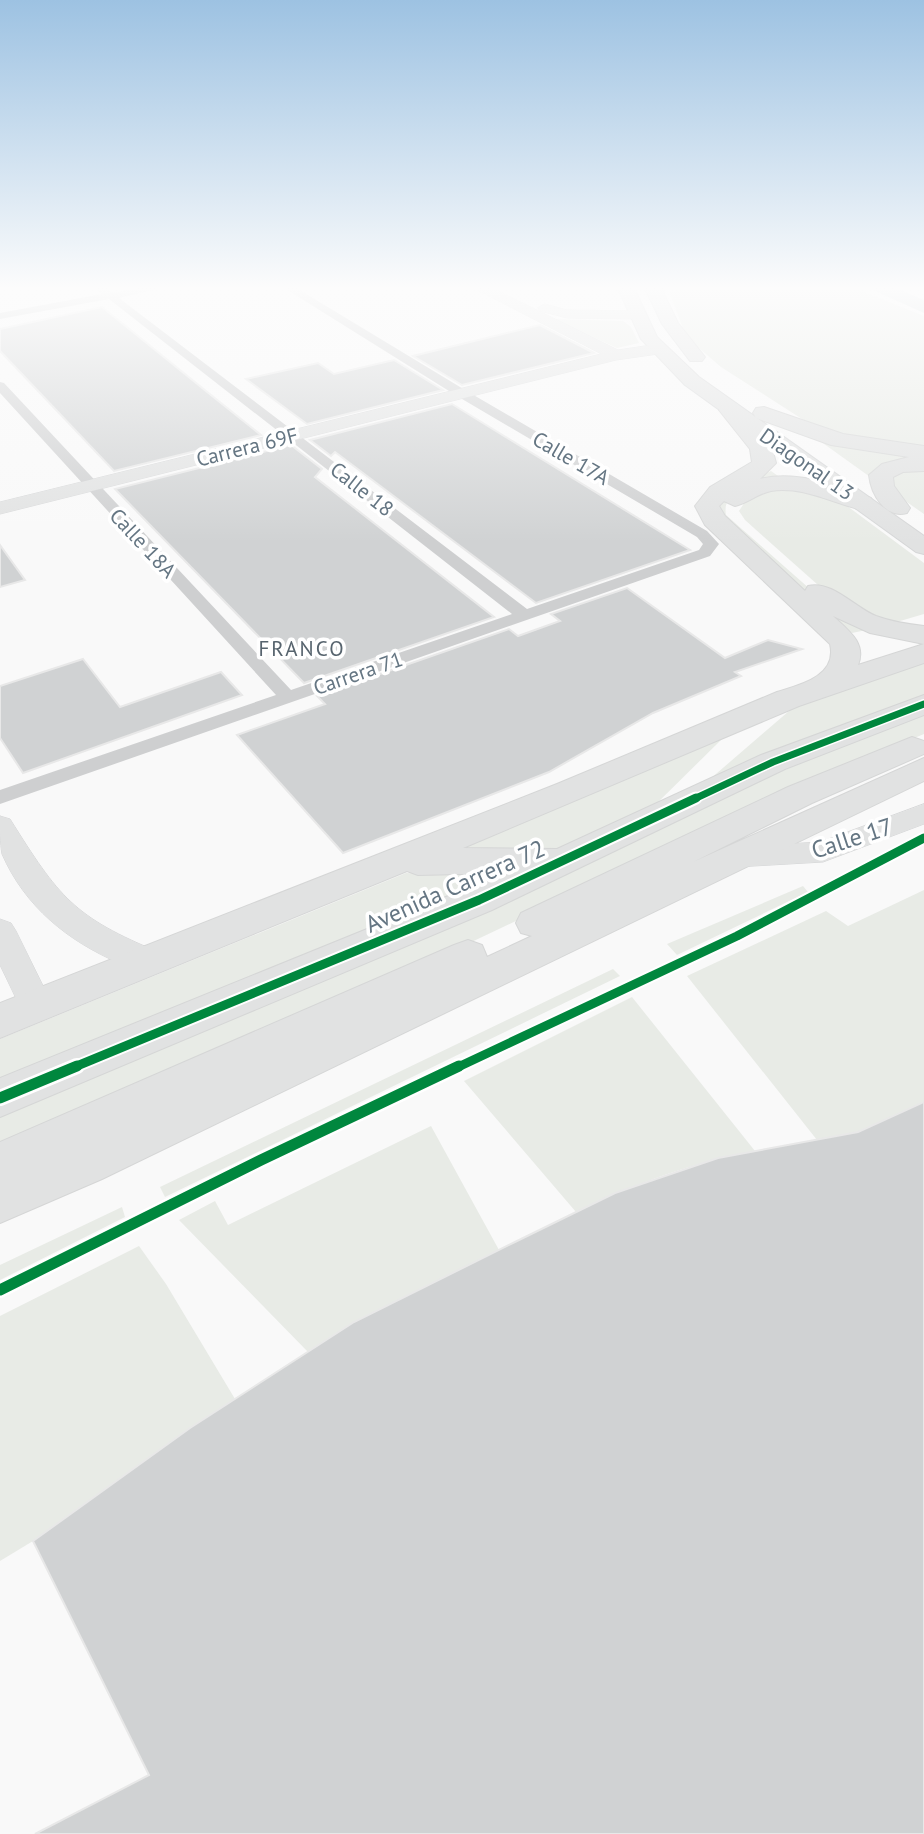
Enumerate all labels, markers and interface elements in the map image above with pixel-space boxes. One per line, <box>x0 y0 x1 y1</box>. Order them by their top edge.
street label: Carrera 69F <box>193 421 301 473</box>
street label: Diagonal 13 <box>755 422 859 506</box>
street label: Calle 17A <box>528 425 615 491</box>
street label: Calle 18 <box>325 456 399 522</box>
street label: Calle 18A <box>104 502 183 584</box>
district label: FRANCO <box>258 635 346 662</box>
street label: Carrera 71 <box>310 645 406 701</box>
street label: Calle 17 <box>807 810 897 866</box>
street label: Avenida Carrera 72 <box>360 832 550 940</box>

